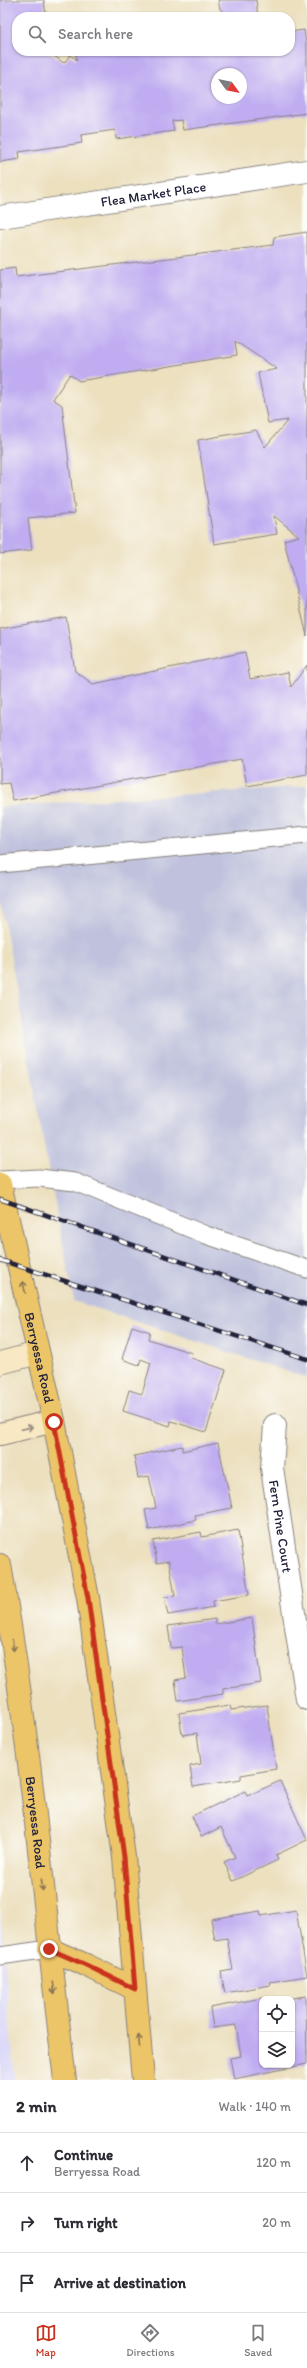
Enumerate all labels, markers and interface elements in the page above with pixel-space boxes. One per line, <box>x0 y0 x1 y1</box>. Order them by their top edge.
search box <box>12 12 295 56</box>
icon: search <box>26 23 48 45</box>
text: Search here <box>58 25 133 43</box>
north arrow <box>211 68 247 104</box>
street label: Flea Market Place <box>100 178 207 211</box>
one-way arrow <box>19 1281 27 1294</box>
street label: Berryessa Road <box>20 1311 58 1405</box>
route start <box>45 1413 63 1431</box>
one-way arrow <box>20 1423 33 1431</box>
street label: Fern Pine Court <box>265 1479 296 1574</box>
one-way arrow <box>9 1638 17 1651</box>
street label: Berryessa Road <box>22 1775 49 1870</box>
one-way arrow <box>39 1878 46 1891</box>
route end <box>40 1940 58 1958</box>
one-way arrow <box>50 1981 58 1994</box>
map controls <box>259 1996 295 2068</box>
button: locate <box>259 1996 295 2032</box>
button: layers <box>259 2032 295 2068</box>
one-way arrow <box>136 2035 143 2048</box>
text: 2 min <box>16 2096 56 2116</box>
text: Walk · 140 m <box>219 2099 291 2114</box>
text: Continue <box>54 2146 113 2164</box>
icon: ahead <box>16 2152 38 2174</box>
text: 120 m <box>256 2155 291 2170</box>
text: Berryessa Road <box>54 2164 140 2179</box>
icon: right <box>16 2212 38 2234</box>
text: Turn right <box>54 2214 118 2232</box>
text: 20 m <box>262 2215 291 2230</box>
icon: arrive <box>16 2272 38 2294</box>
text: Arrive at destination <box>54 2274 186 2292</box>
tab: Map <box>35 2322 57 2359</box>
tab: Directions <box>126 2322 175 2359</box>
tab: Saved <box>244 2322 272 2359</box>

